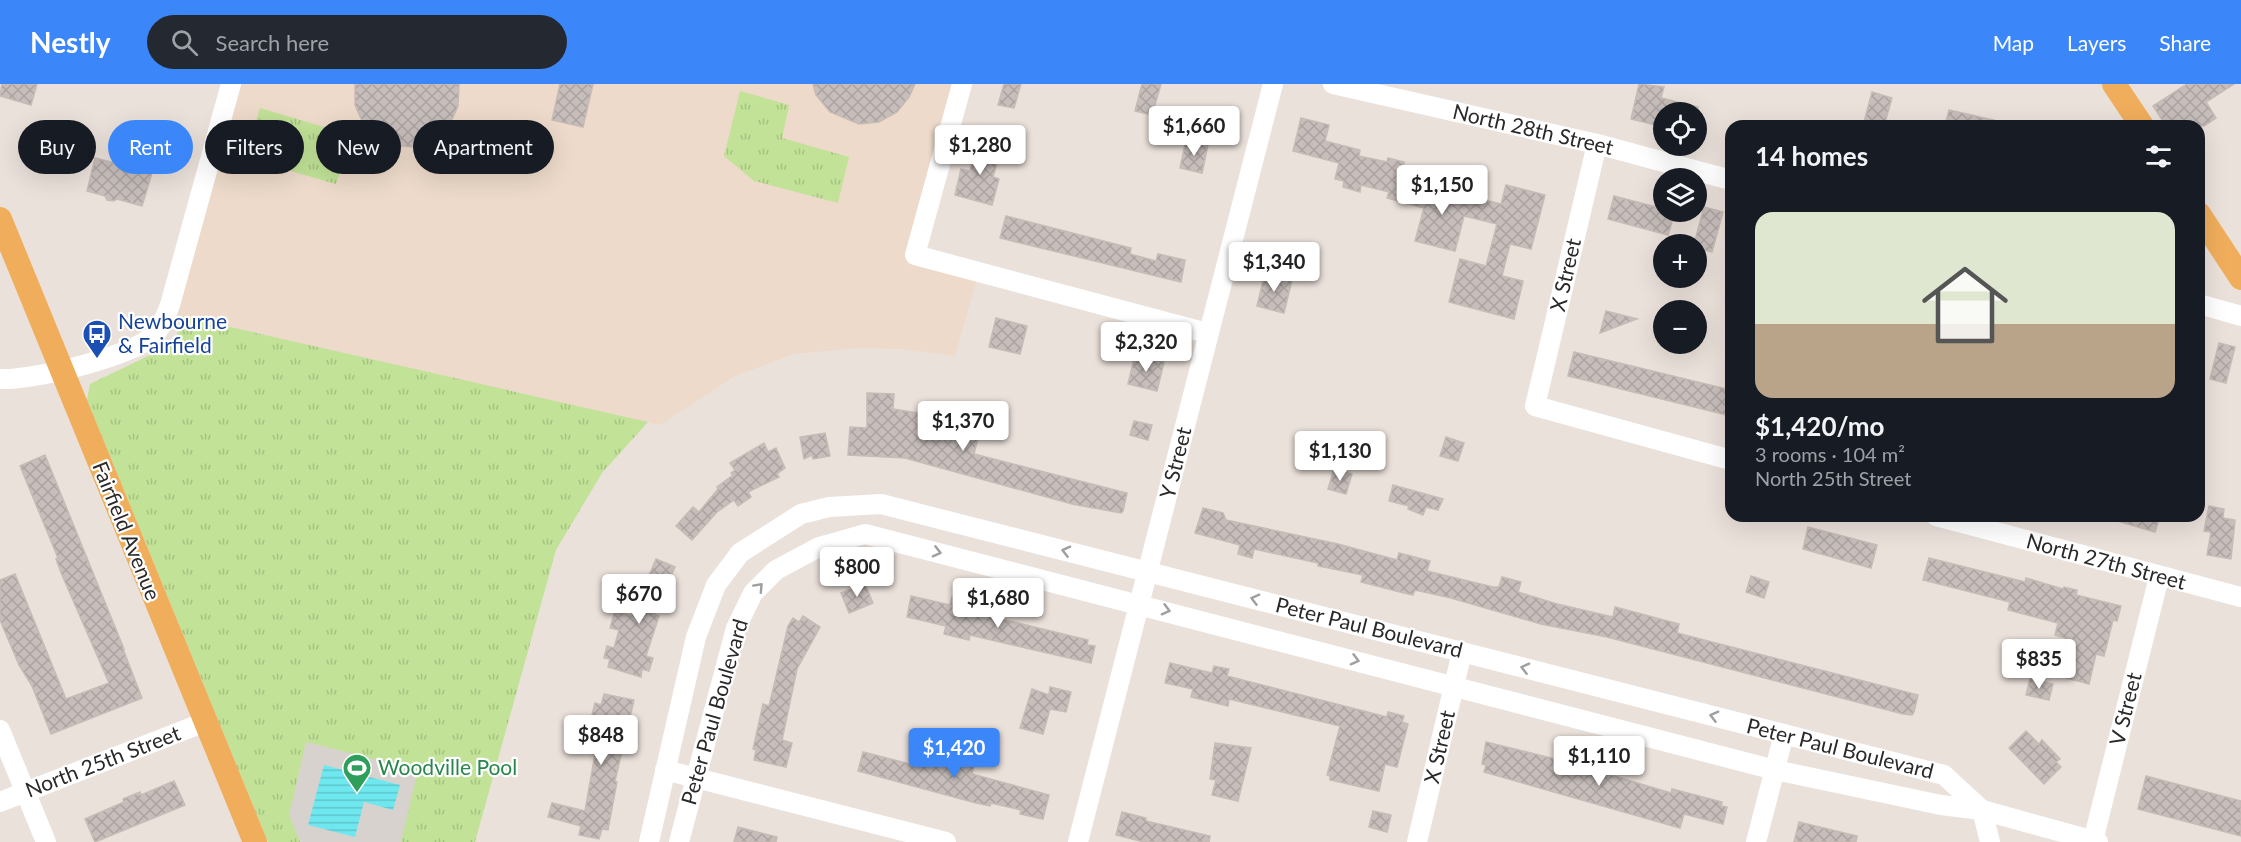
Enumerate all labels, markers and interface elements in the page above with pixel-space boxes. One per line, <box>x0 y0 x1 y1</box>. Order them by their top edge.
search box <box>147 15 567 69</box>
text: Nestly <box>30 25 111 59</box>
icon: search <box>168 26 201 59</box>
text: Search here <box>216 29 329 56</box>
text: Map <box>1993 30 2034 55</box>
text: Layers <box>2067 30 2126 55</box>
text: Share <box>2159 30 2211 55</box>
street label: North 28th Street <box>1451 98 1617 159</box>
map controls <box>1653 102 1707 354</box>
button: locate <box>1653 102 1707 156</box>
pin: $1,660 <box>1145 106 1243 157</box>
text: $1,660 <box>1163 113 1225 137</box>
chip: Buy <box>18 120 96 174</box>
chip: Rent <box>108 120 193 174</box>
chip: Filters <box>205 120 304 174</box>
chip: New <box>316 120 401 174</box>
chip: Apartment <box>413 120 554 174</box>
pin: $1,280 <box>931 125 1029 176</box>
text: $1,280 <box>949 132 1011 156</box>
text: 14 homes <box>1755 140 1868 172</box>
icon: filters <box>2142 140 2175 173</box>
pin: $1,150 <box>1393 165 1491 216</box>
button: layers <box>1653 168 1707 222</box>
text: $1,150 <box>1411 172 1473 196</box>
button: + <box>1653 234 1707 288</box>
street label: X Street <box>1544 235 1585 314</box>
pin: $1,340 <box>1225 242 1323 293</box>
text: $1,340 <box>1243 249 1305 273</box>
icon: home <box>1911 251 2019 359</box>
button: − <box>1653 300 1707 354</box>
place label: Newbourne & Fairfield <box>118 308 227 357</box>
bus stop icon: Newbourne & Fairfield <box>81 318 113 360</box>
pin: $2,320 <box>1097 322 1195 373</box>
text: $2,320 <box>1115 329 1177 353</box>
pin: $1,370 <box>914 401 1012 452</box>
text: $1,370 <box>932 408 994 432</box>
text: $1,420/mo <box>1755 410 1885 442</box>
street label: Y Street <box>1154 424 1196 501</box>
pin: $1,130 <box>1291 431 1389 482</box>
text: $1,130 <box>1309 438 1371 462</box>
text: 3 rooms · 104 m² <box>1755 442 1905 466</box>
street label: Fairfield Avenue <box>88 457 167 604</box>
text: North 25th Street <box>1755 466 1911 490</box>
street label: North 27th Street <box>2024 527 2189 594</box>
one-way arrow <box>931 545 941 558</box>
one-way arrow <box>1061 545 1071 558</box>
pin: $800 <box>821 547 893 598</box>
text: $800 <box>834 554 880 578</box>
pin: $670 <box>603 574 675 625</box>
pin: $1,680 <box>949 578 1047 629</box>
text: $670 <box>616 581 662 605</box>
one-way arrow <box>752 584 763 594</box>
text: $1,680 <box>967 585 1029 609</box>
street label: Peter Paul Boulevard <box>1273 591 1465 662</box>
one-way arrow <box>1250 594 1260 607</box>
one-way arrow <box>1161 603 1171 616</box>
street label: Peter Paul Boulevard <box>675 616 752 807</box>
pin: $835 <box>2003 639 2075 690</box>
text: $835 <box>2016 646 2062 670</box>
one-way arrow <box>1350 652 1360 665</box>
one-way arrow <box>1520 663 1531 675</box>
street label: V Street <box>2103 669 2146 748</box>
street label: X Street <box>1418 707 1459 786</box>
one-way arrow <box>1709 711 1719 724</box>
street label: Peter Paul Boulevard <box>1744 712 1936 783</box>
pin: $848 <box>565 715 637 766</box>
street label: North 25th Street <box>21 719 184 802</box>
text: $848 <box>578 722 624 746</box>
pin: $1,420 <box>905 728 1003 779</box>
text: $1,420 <box>923 735 985 759</box>
pin: $1,110 <box>1550 736 1648 787</box>
text: $1,110 <box>1568 743 1630 767</box>
sports icon: Woodville Pool <box>341 752 373 794</box>
place label: Woodville Pool <box>378 754 517 779</box>

